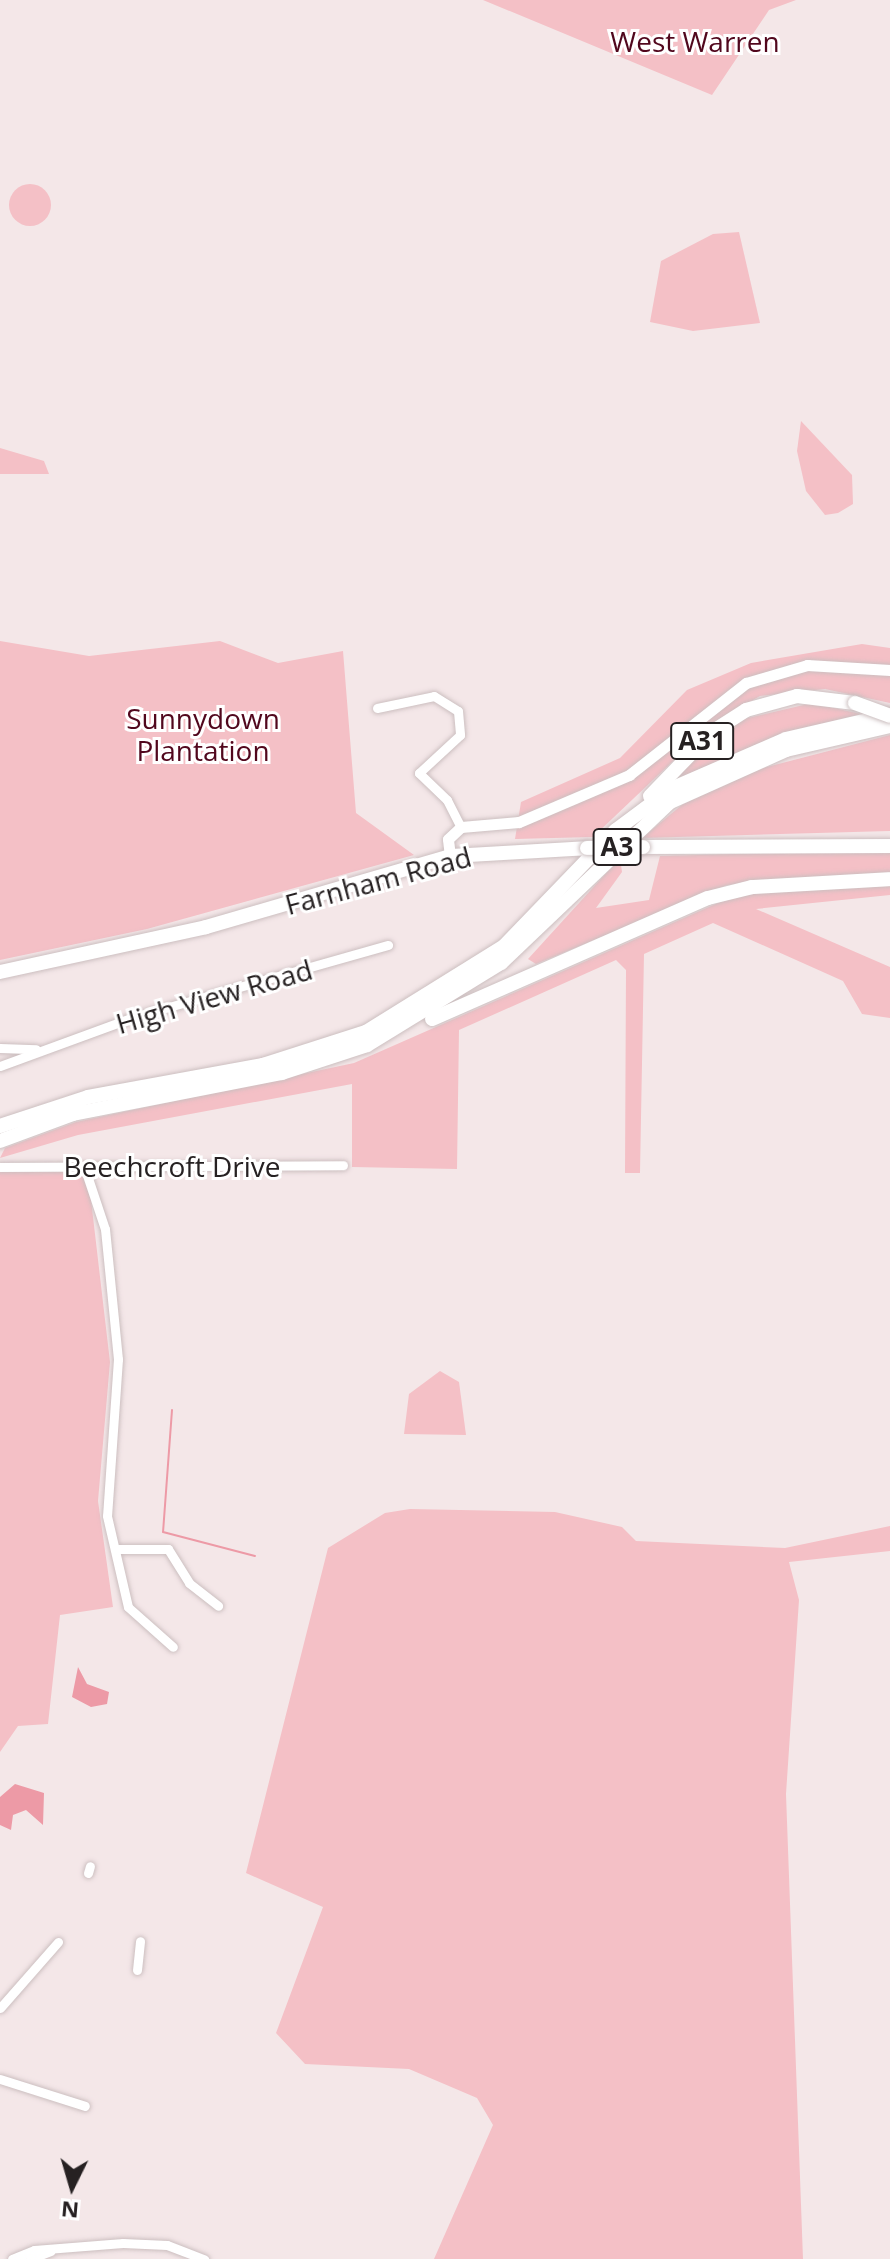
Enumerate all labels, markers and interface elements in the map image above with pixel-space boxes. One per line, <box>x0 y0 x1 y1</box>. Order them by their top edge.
park label: West Warren <box>610 24 780 58</box>
park label: Sunnydown Plantation <box>126 701 280 767</box>
road number: A31 <box>670 719 734 763</box>
road number: A3 <box>591 825 643 869</box>
street label: Farnham Road <box>281 839 475 921</box>
street label: High View Road <box>112 952 316 1040</box>
street label: Beechcroft Drive <box>63 1149 281 1183</box>
north arrow <box>32 2147 112 2227</box>
text: N <box>60 2195 80 2227</box>

